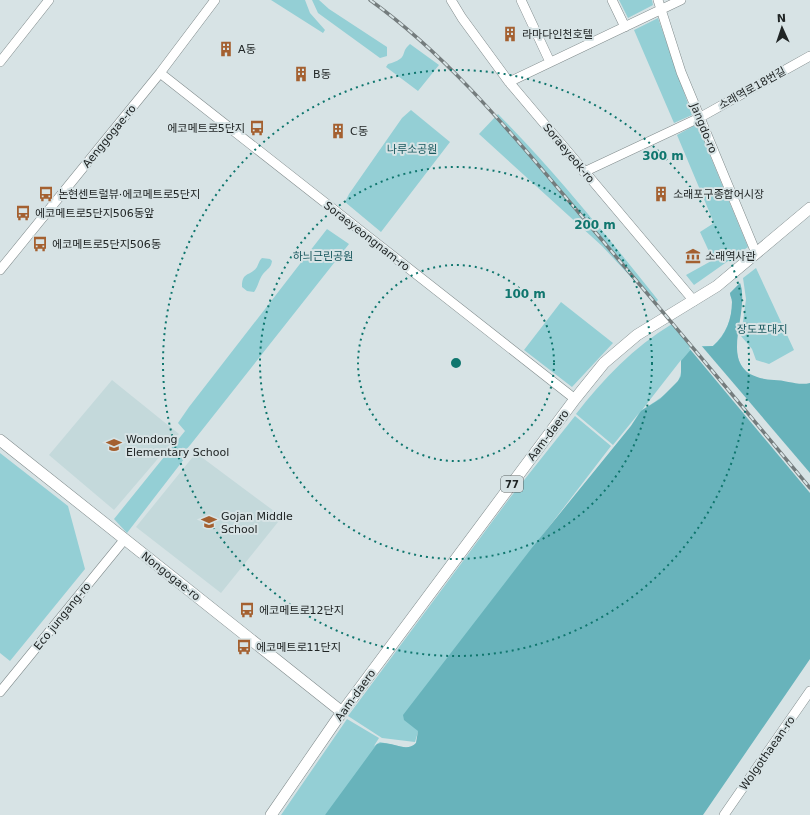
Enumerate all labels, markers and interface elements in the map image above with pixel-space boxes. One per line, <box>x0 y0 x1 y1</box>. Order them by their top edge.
north arrow <box>762 8 802 48</box>
text: N <box>777 12 786 25</box>
building icon: 라마다인천호텔 <box>501 25 519 43</box>
place label: 라마다인천호텔 <box>522 28 593 41</box>
building icon: A동 <box>217 40 235 58</box>
place label: A동 <box>238 43 256 56</box>
building icon: B동 <box>292 65 310 83</box>
street label: 소래역로18번길 <box>716 65 788 112</box>
place label: B동 <box>313 68 331 81</box>
street label: Jangdo-ro <box>687 100 720 155</box>
street label: Aenggogae-ro <box>80 102 139 170</box>
bus stop icon: 에코메트로5단지 <box>248 119 266 137</box>
street label: Soraeyeok-ro <box>540 121 597 186</box>
place label: 에코메트로5단지 <box>167 122 245 135</box>
building icon: C동 <box>329 122 347 140</box>
place label: C동 <box>350 125 368 138</box>
park label: 나루소공원 <box>387 143 437 156</box>
text: 300 m <box>642 149 684 163</box>
bus stop icon: 논현센트럴뷰·에코메트로5단지 <box>37 185 55 203</box>
building icon: 소래포구종합어시장 <box>652 185 670 203</box>
place label: 논현센트럴뷰·에코메트로5단지 <box>58 188 200 201</box>
place label: 소래포구종합어시장 <box>673 188 764 201</box>
street label: Soraeyeongnam-ro <box>321 199 412 274</box>
bus stop icon: 에코메트로5단지506동앞 <box>14 204 32 222</box>
place label: 에코메트로5단지506동앞 <box>35 207 154 220</box>
text: 200 m <box>574 218 616 232</box>
bus stop icon: 에코메트로5단지506동 <box>31 235 49 253</box>
place label: 에코메트로5단지506동 <box>52 238 161 251</box>
museum icon: 소래역사관 <box>684 247 702 265</box>
park label: 하늬근린공원 <box>293 250 353 263</box>
place label: 소래역사관 <box>705 250 756 263</box>
text: 100 m <box>504 287 546 301</box>
park label: 장도포대지 <box>737 323 787 336</box>
centre of rings <box>449 356 463 370</box>
street label: Aam-daero <box>525 407 572 463</box>
place label: Wondong Elementary School <box>126 433 229 459</box>
school or university icon: Wondong Elementary School <box>105 436 123 454</box>
road number: 77 <box>501 476 523 492</box>
place label: Gojan Middle School <box>221 510 293 536</box>
school or university icon: Gojan Middle School <box>200 513 218 531</box>
street label: Nongogae-ro <box>139 549 203 604</box>
street label: Eco jungang-ro <box>31 580 94 653</box>
bus stop icon: 에코메트로12단지 <box>238 601 256 619</box>
place label: 에코메트로12단지 <box>259 604 344 617</box>
bus stop icon: 에코메트로11단지 <box>235 638 253 656</box>
place label: 에코메트로11단지 <box>256 641 341 654</box>
street label: Aam-daero <box>332 667 379 724</box>
street label: Wolgothaean-ro <box>737 714 798 793</box>

